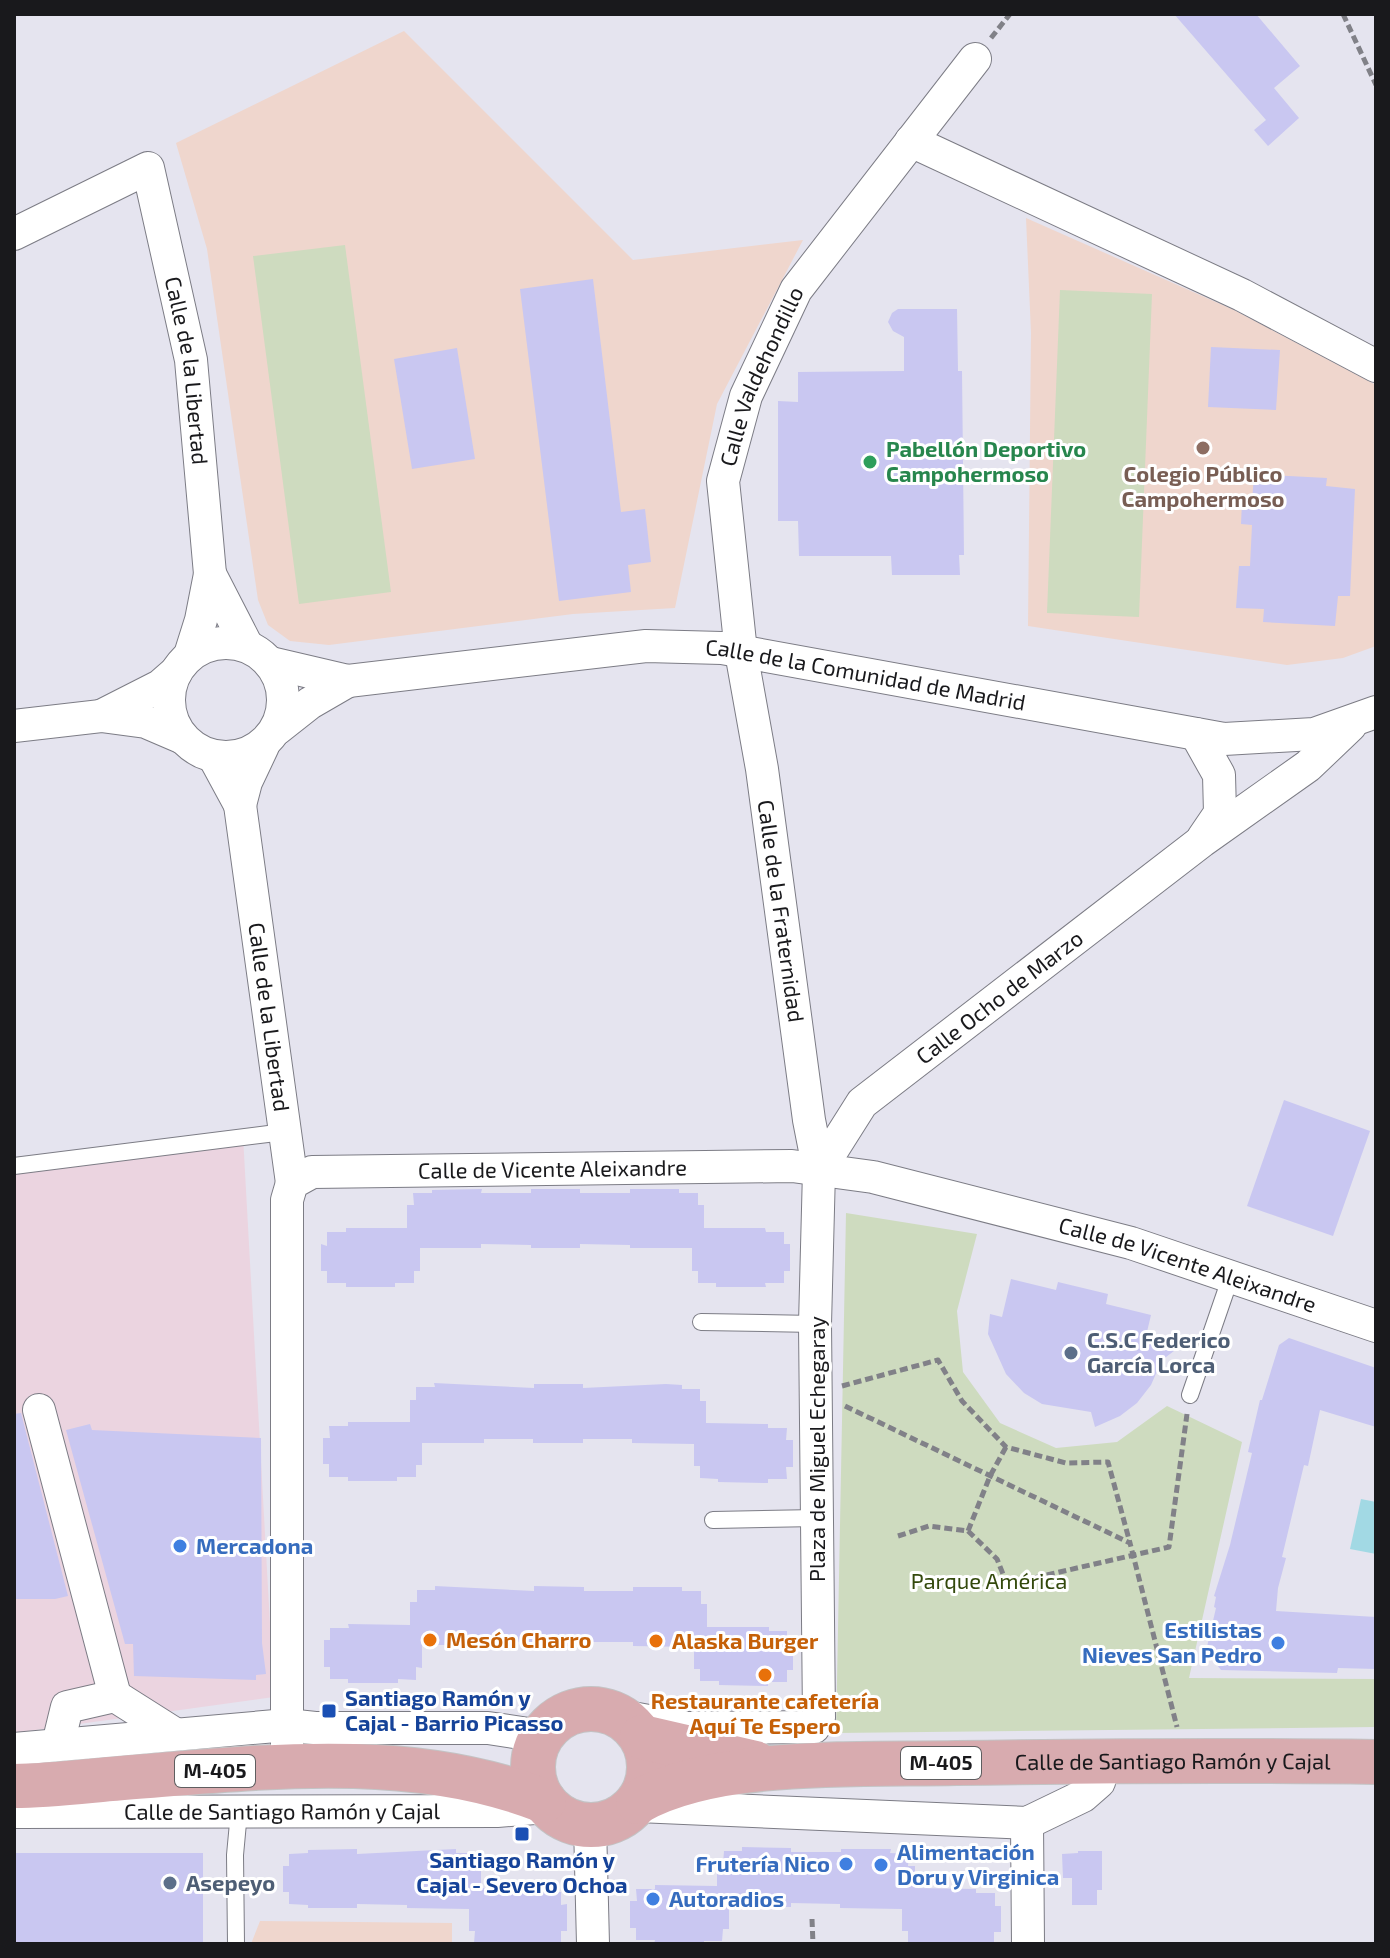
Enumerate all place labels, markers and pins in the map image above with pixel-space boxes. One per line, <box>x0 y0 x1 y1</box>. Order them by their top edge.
place label: Pabellón Deportivo Campohermoso <box>886 435 1086 486</box>
marker: Colegio Público Campohermoso <box>1194 439 1212 457</box>
marker: Pabellón Deportivo Campohermoso <box>861 453 879 471</box>
place label: Colegio Público Campohermoso <box>1121 460 1285 511</box>
place label: C.S.C Federico García Lorca <box>1087 1326 1231 1377</box>
marker: C.S.C Federico García Lorca <box>1062 1344 1080 1362</box>
place label: Mercadona <box>196 1532 313 1558</box>
marker: Mercadona <box>171 1537 189 1555</box>
place label: Estilistas Nieves San Pedro <box>1082 1616 1262 1667</box>
place label: Mesón Charro <box>446 1626 591 1652</box>
place label: Alaska Burger <box>672 1627 819 1653</box>
marker: Mesón Charro <box>421 1631 439 1649</box>
marker: Alaska Burger <box>647 1632 665 1650</box>
marker: Estilistas Nieves San Pedro <box>1269 1634 1287 1652</box>
marker: Restaurante cafetería Aquí Te Espero <box>756 1666 774 1684</box>
place label: Santiago Ramón y Cajal - Barrio Picasso <box>345 1684 563 1735</box>
place label: Restaurante cafetería Aquí Te Espero <box>651 1687 879 1738</box>
marker: Santiago Ramón y Cajal - Barrio Picasso <box>320 1702 338 1720</box>
marker: Santiago Ramón y Cajal - Severo Ochoa <box>513 1825 531 1843</box>
place label: Alimentación Doru y Virginica <box>897 1838 1059 1890</box>
place label: Santiago Ramón y Cajal - Severo Ochoa <box>416 1846 628 1897</box>
place label: Frutería Nico <box>695 1850 830 1876</box>
marker: Frutería Nico <box>837 1855 855 1873</box>
marker: Alimentación Doru y Virginica <box>872 1856 890 1874</box>
place label: Asepeyo <box>186 1869 275 1896</box>
marker: Asepeyo <box>161 1874 179 1892</box>
place label: Autoradios <box>669 1885 784 1911</box>
marker: Autoradios <box>644 1890 662 1908</box>

